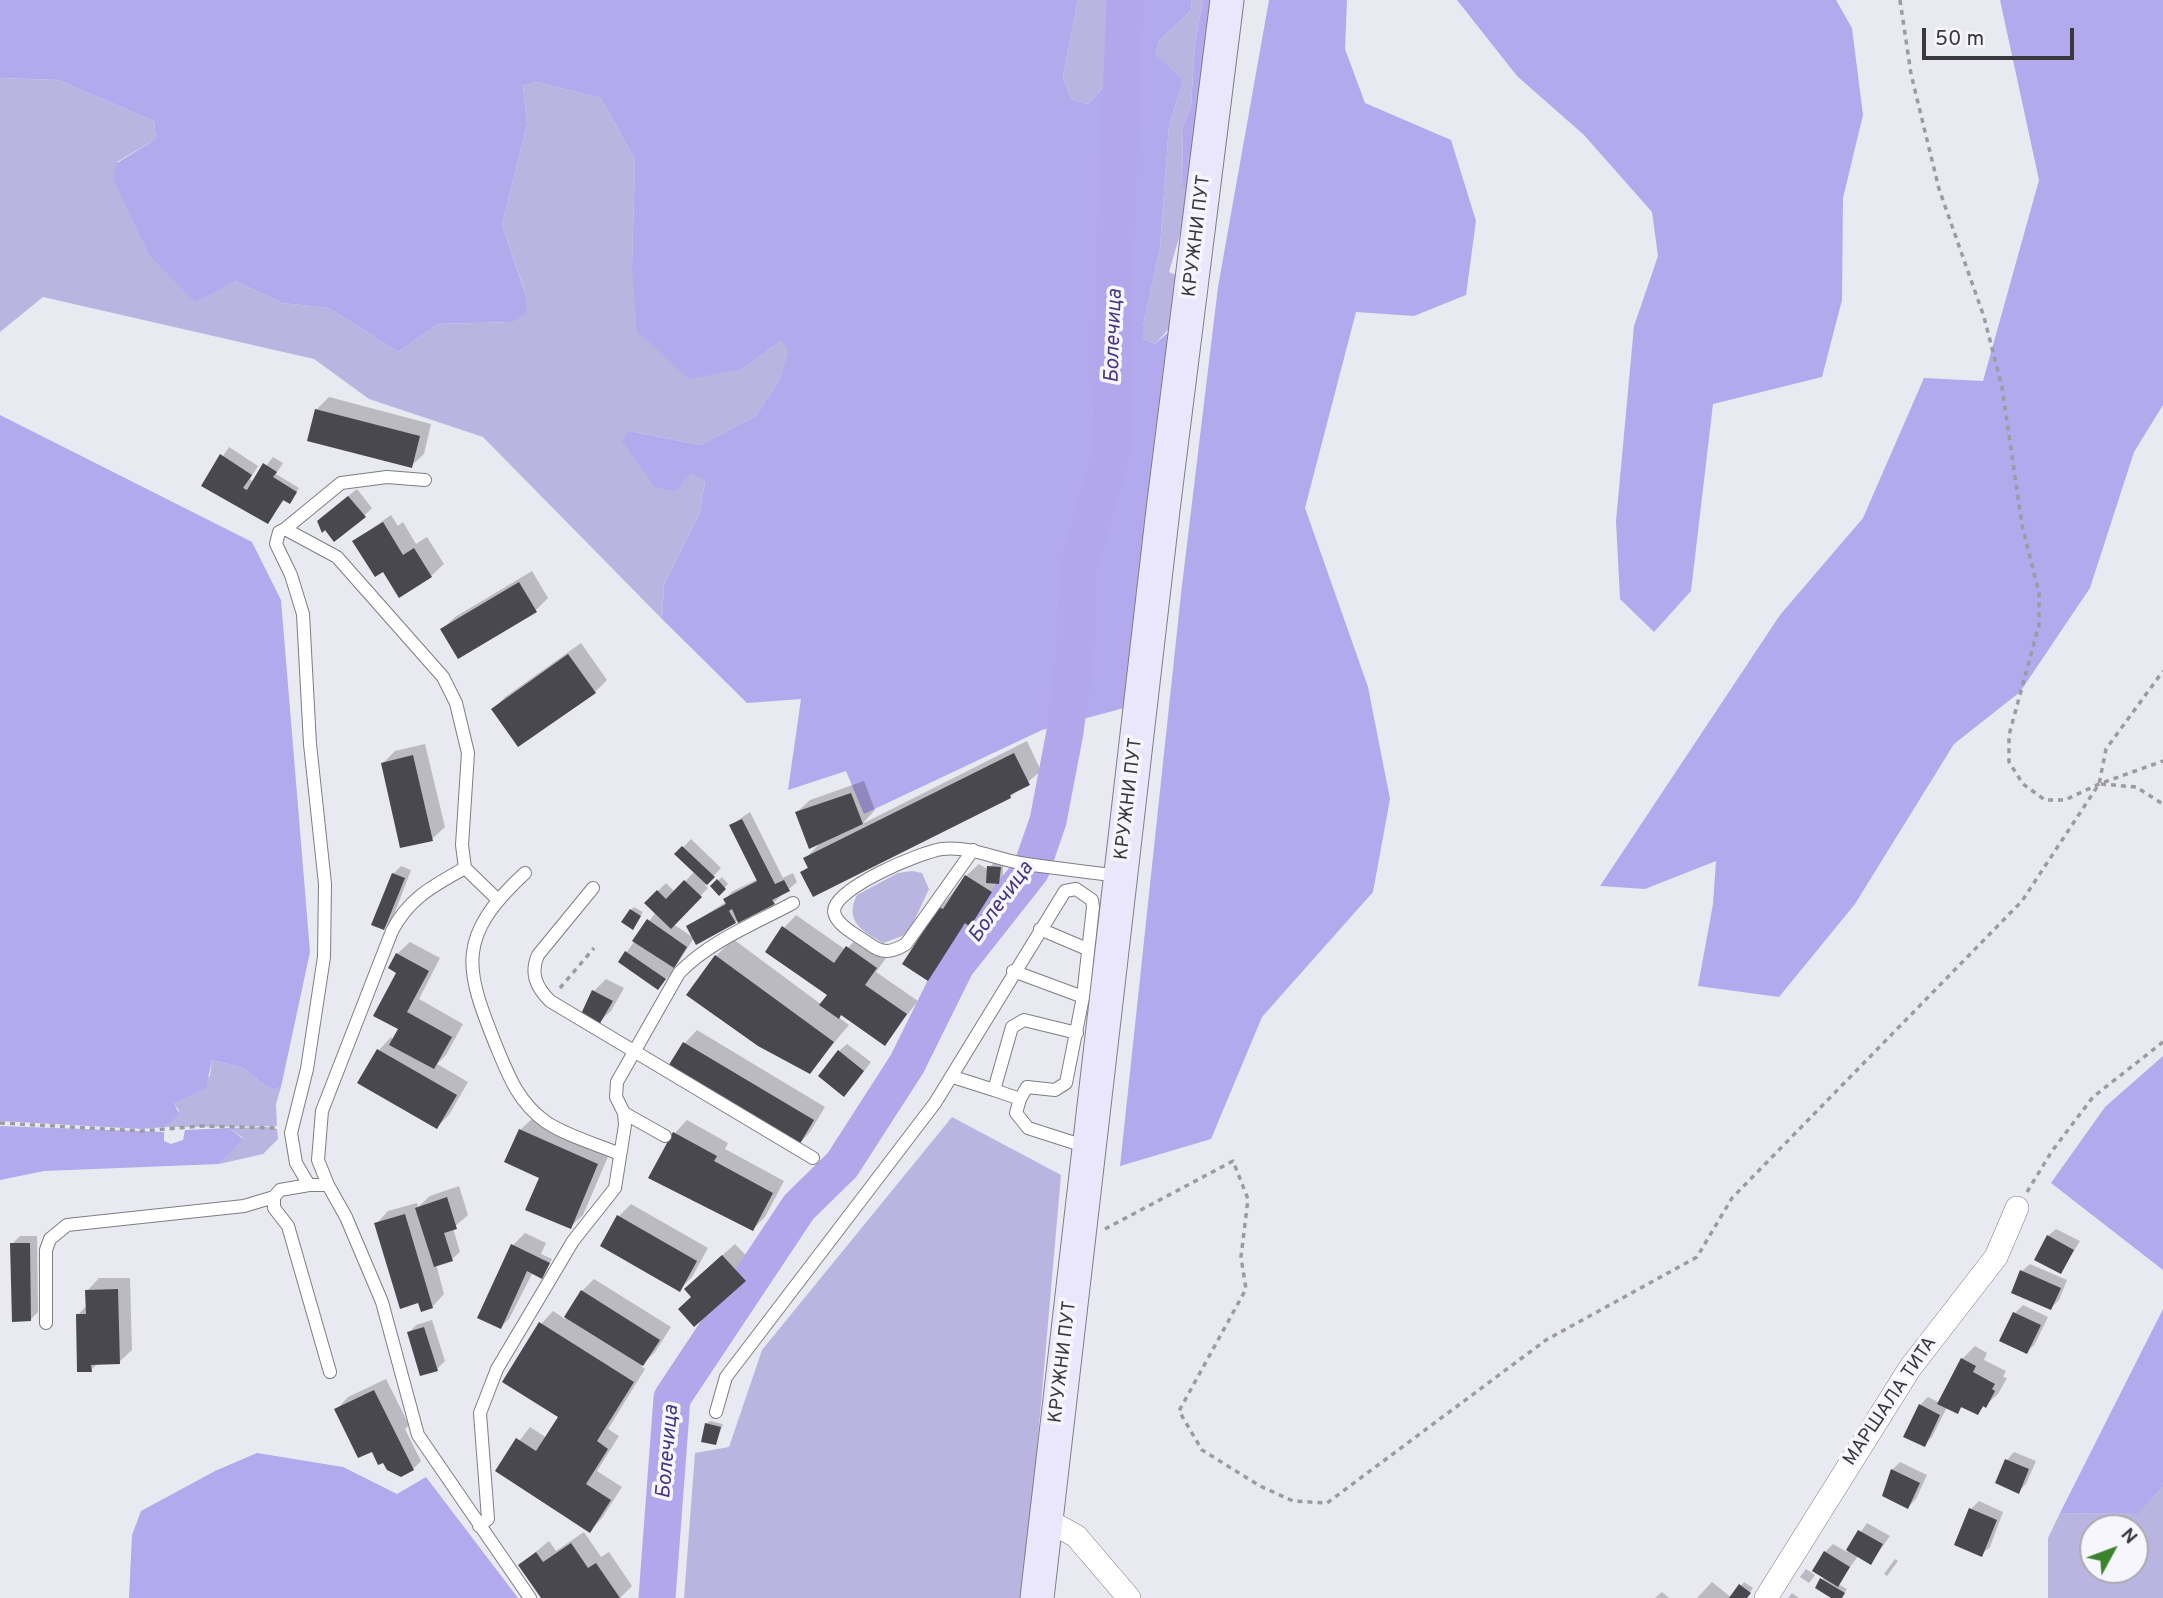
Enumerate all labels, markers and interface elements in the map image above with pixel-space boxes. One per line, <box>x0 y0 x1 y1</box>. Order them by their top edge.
scale bar <box>1925 14 2077 58</box>
text: 50 m <box>1935 26 1984 53</box>
street label: КРУЖНИ ПУТ <box>1179 174 1217 298</box>
water label: Болечица <box>1101 288 1129 384</box>
street label: КРУЖНИ ПУТ <box>1111 737 1149 861</box>
water label: Болечица <box>964 857 1040 949</box>
street label: КРУЖНИ ПУТ <box>1045 1300 1083 1424</box>
street label: МАРШАЛА ТИТА <box>1839 1333 1943 1471</box>
water label: Болечица <box>652 1404 686 1500</box>
north arrow <box>2079 1514 2149 1584</box>
text: N <box>2115 1524 2142 1550</box>

